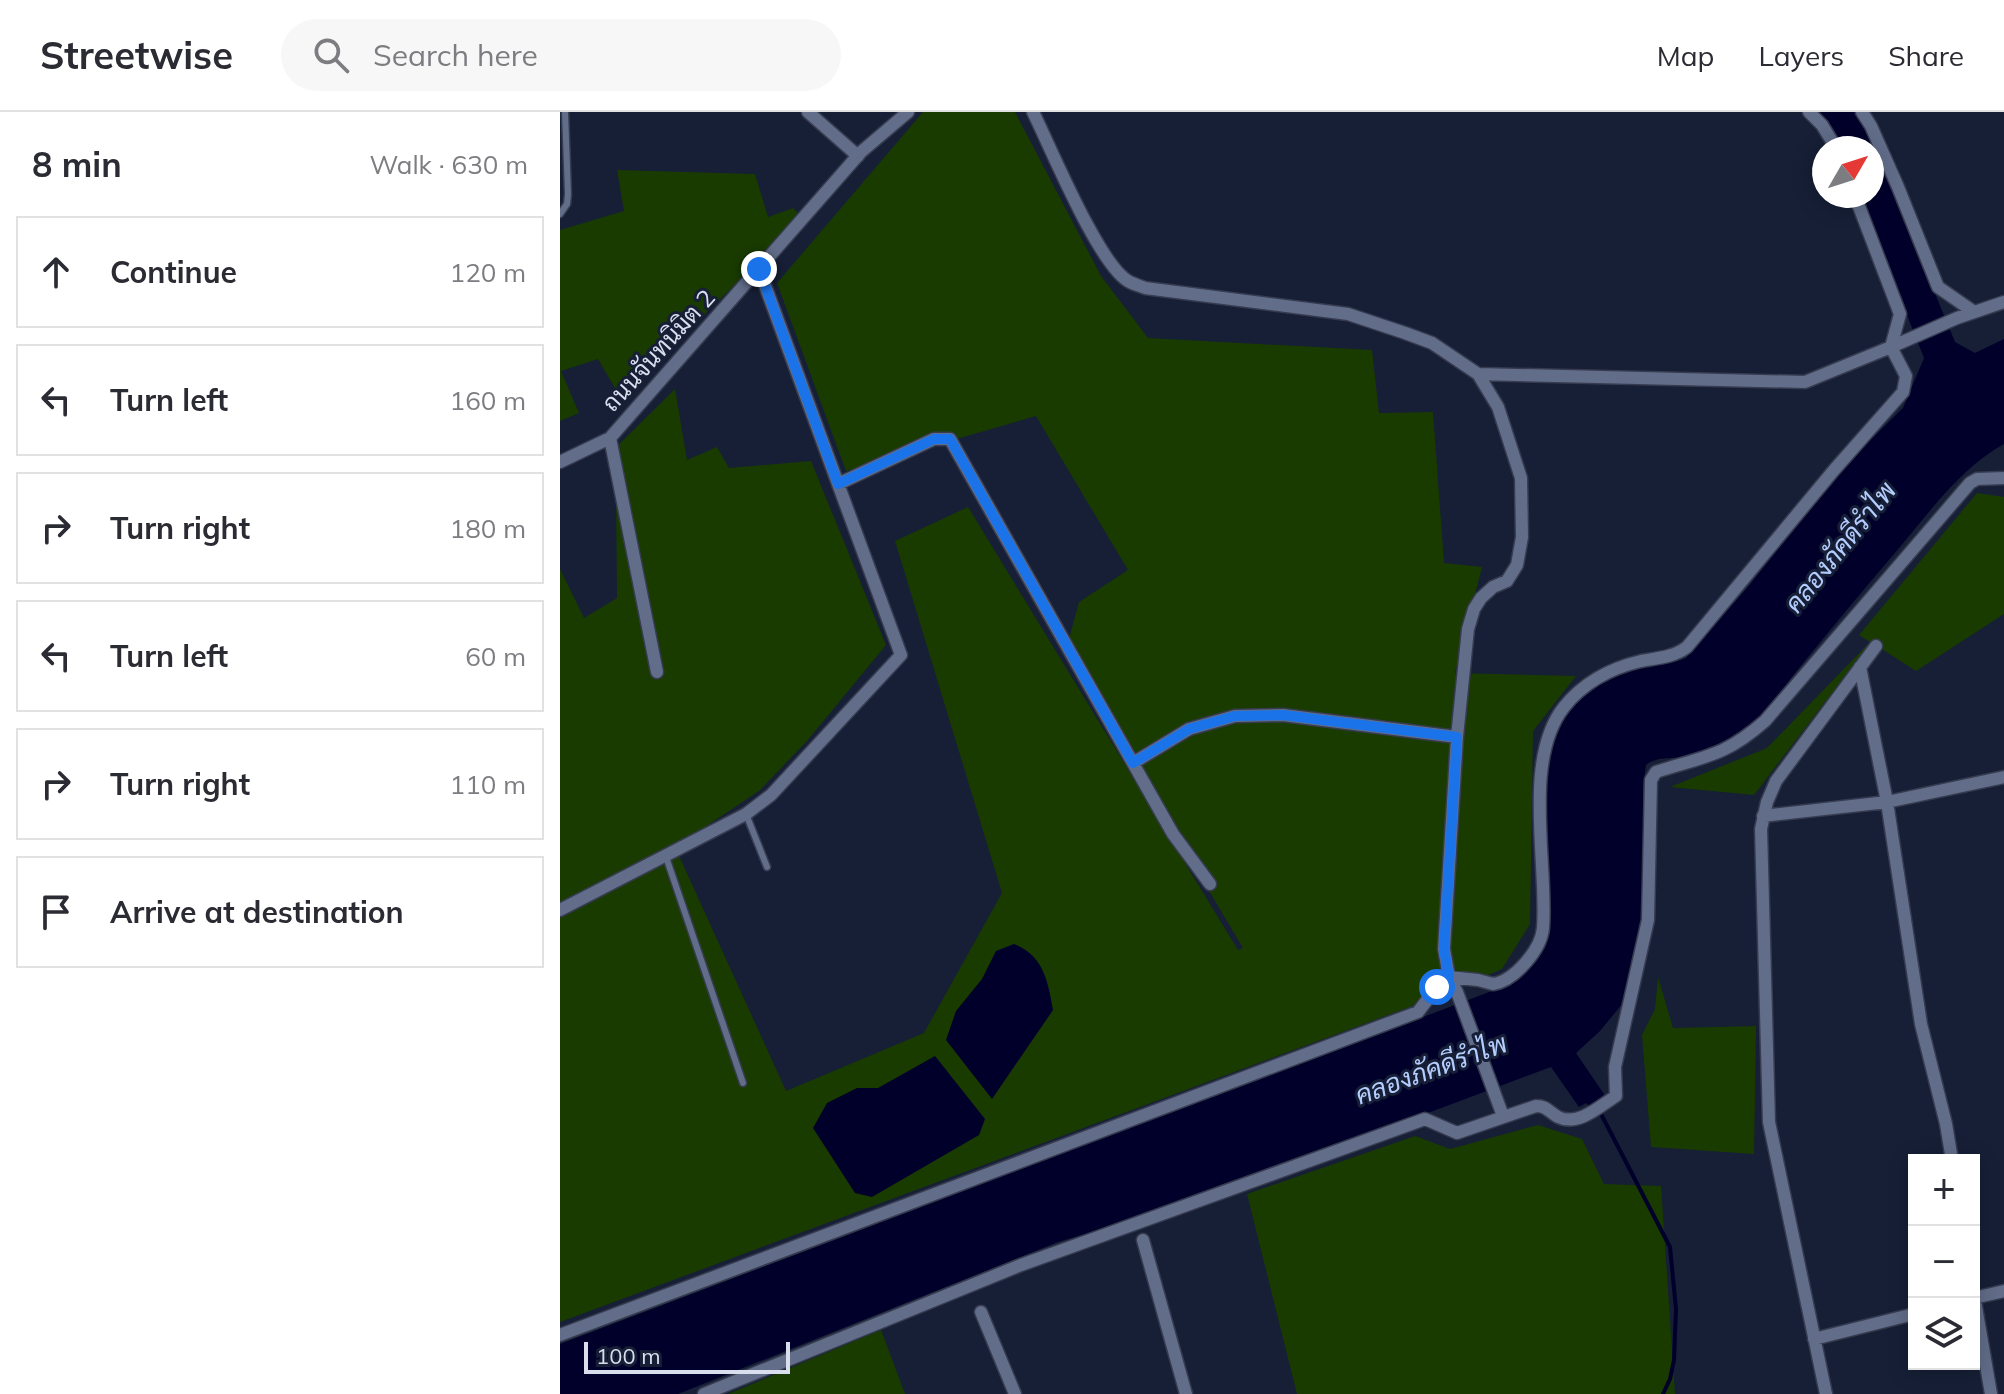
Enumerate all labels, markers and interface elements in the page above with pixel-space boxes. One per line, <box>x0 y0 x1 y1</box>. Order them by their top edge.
search box <box>281 19 841 91</box>
text: Streetwise <box>40 31 233 79</box>
icon: search <box>309 33 353 77</box>
text: Search here <box>373 36 538 74</box>
text: Map <box>1657 38 1714 73</box>
text: Layers <box>1758 38 1844 73</box>
text: Share <box>1888 38 1964 73</box>
north arrow <box>1812 136 1884 208</box>
text: 8 min <box>32 143 122 186</box>
text: Walk · 630 m <box>369 148 528 181</box>
icon: ahead <box>34 250 78 294</box>
route end <box>741 251 777 287</box>
text: Continue <box>110 253 237 291</box>
text: 120 m <box>450 256 526 289</box>
street label: ถนนจันทนิมิต 2 <box>595 283 721 417</box>
icon: left <box>34 378 78 422</box>
text: Turn left <box>110 381 228 419</box>
text: 160 m <box>450 384 526 417</box>
water label: คลองภัคดีรำไพ <box>1777 475 1903 619</box>
icon: right <box>34 506 78 550</box>
text: Turn right <box>110 509 250 547</box>
text: 180 m <box>450 512 526 545</box>
icon: left <box>34 634 78 678</box>
text: Turn left <box>110 637 228 675</box>
text: 60 m <box>465 640 526 673</box>
icon: right <box>34 762 78 806</box>
text: Turn right <box>110 765 250 803</box>
text: 110 m <box>450 768 526 801</box>
icon: arrive <box>34 890 78 934</box>
text: Arrive at destination <box>110 893 404 931</box>
route start <box>1419 969 1455 1005</box>
water label: คลองภัคดีรำไพ <box>1351 1026 1512 1112</box>
map controls <box>1908 1154 1980 1370</box>
button: + <box>1908 1154 1980 1226</box>
button: − <box>1908 1226 1980 1298</box>
button: layers <box>1908 1298 1980 1370</box>
scale bar <box>584 1338 790 1374</box>
text: 100 m <box>596 1342 661 1370</box>

